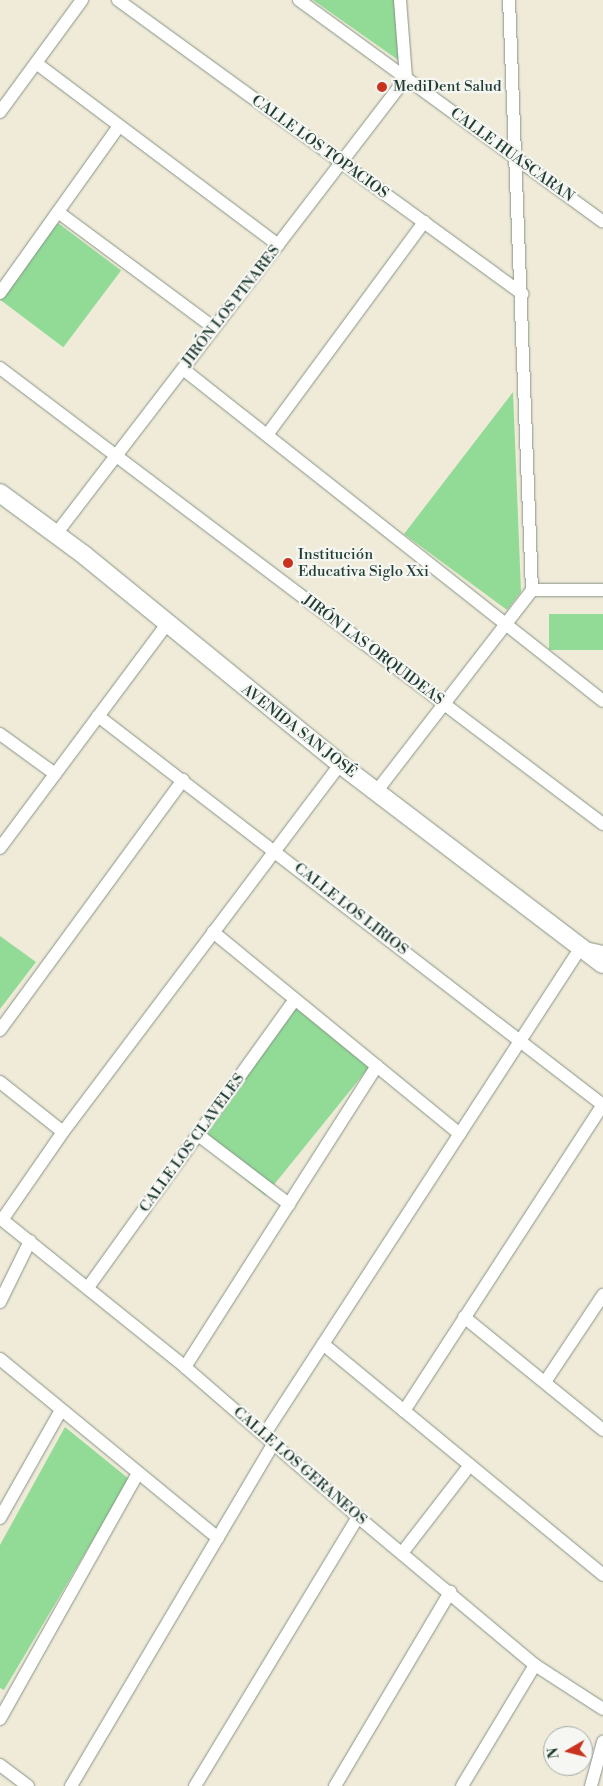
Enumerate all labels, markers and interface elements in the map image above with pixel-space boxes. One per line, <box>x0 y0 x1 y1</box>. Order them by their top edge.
place label: MediDent Salud <box>393 78 502 96</box>
marker: MediDent Salud <box>375 80 389 94</box>
street label: CALLE LOS TOPACIOS <box>248 91 392 203</box>
street label: CALLE HUASCARAN <box>447 104 577 206</box>
street label: JIRÓN LOS PINARES <box>178 242 284 370</box>
place label: Institución Educativa Siglo Xxi <box>298 545 429 580</box>
marker: Institución Educativa Siglo Xxi <box>282 557 294 569</box>
street label: JIRÓN LAS ORQUIDEAS <box>299 591 447 709</box>
street label: AVENIDA SAN JOSÉ <box>238 680 360 782</box>
street label: CALLE LOS LIRIOS <box>290 859 412 959</box>
street label: CALLE LOS CLAVELES <box>136 1070 248 1216</box>
street label: CALLE LOS GERANEOS <box>230 1403 370 1529</box>
north arrow <box>543 1726 593 1776</box>
text: N <box>544 1746 564 1760</box>

